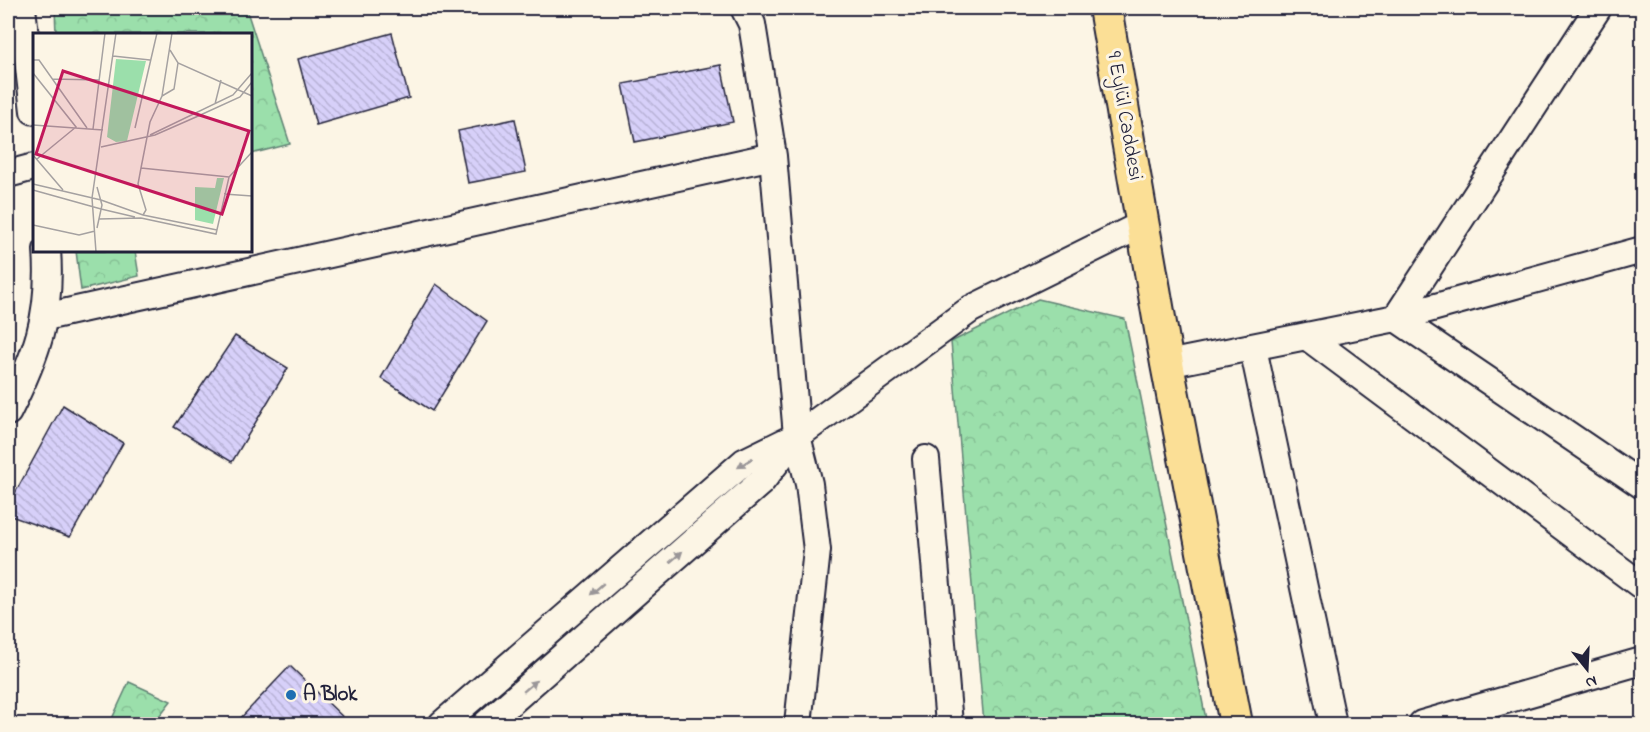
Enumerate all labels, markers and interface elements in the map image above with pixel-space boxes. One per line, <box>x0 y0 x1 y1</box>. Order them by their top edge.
inset map <box>33 33 252 252</box>
street label: 9 Eylül Caddesi <box>1096 49 1150 183</box>
one-way arrow <box>737 457 753 468</box>
one-way arrow <box>668 551 683 564</box>
one-way arrow <box>590 582 605 595</box>
north arrow <box>1557 639 1617 699</box>
text: N <box>1582 668 1600 695</box>
place label: A Blok <box>303 680 358 710</box>
one-way arrow <box>522 680 537 693</box>
marker: A Blok <box>284 688 298 702</box>

